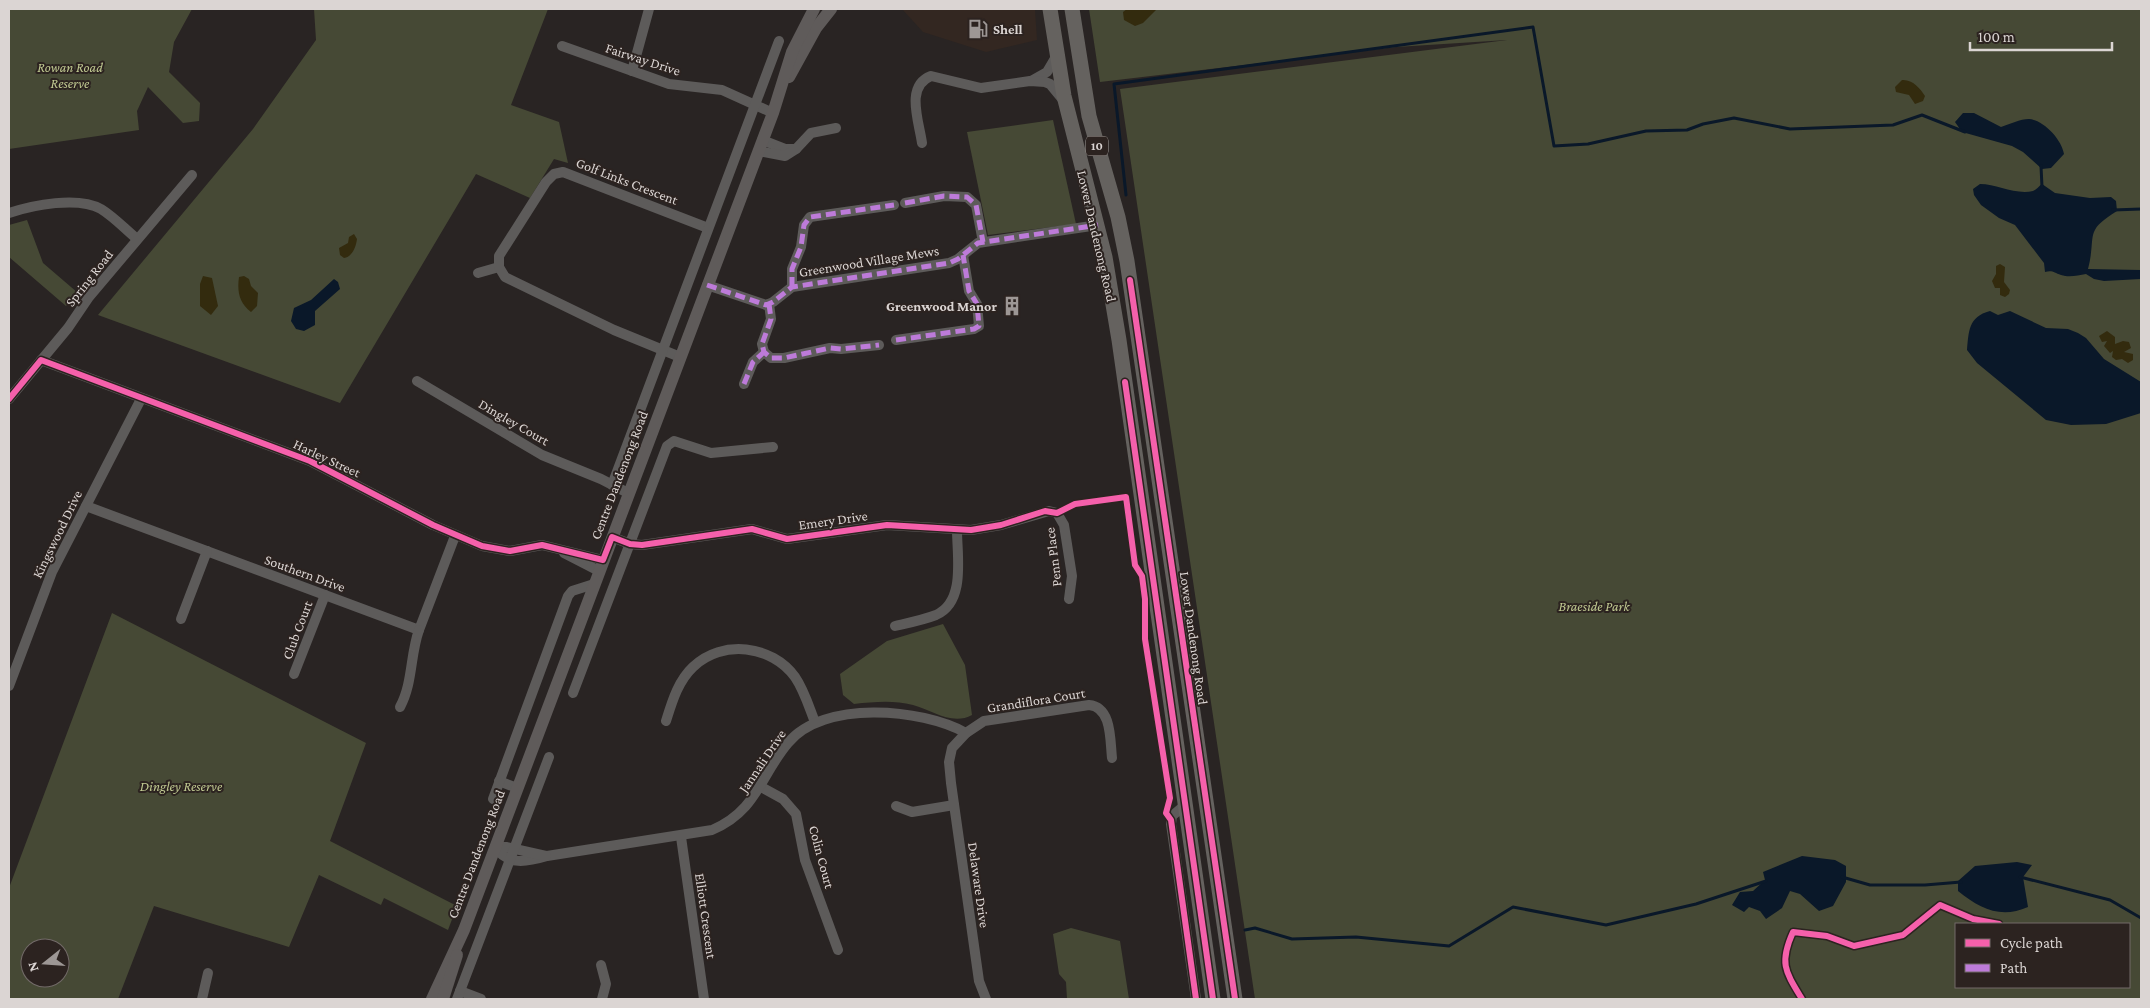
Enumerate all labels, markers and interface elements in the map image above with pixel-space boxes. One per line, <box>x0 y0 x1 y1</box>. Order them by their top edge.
fuel station icon: Shell <box>967 18 989 40</box>
scale bar <box>1970 20 2112 52</box>
place label: Shell <box>993 21 1023 37</box>
text: 100 m <box>1978 29 2015 45</box>
street label: Fairway Drive <box>603 39 683 79</box>
park label: Rowan Road Reserve <box>37 59 103 91</box>
road number: 10 <box>1086 136 1108 156</box>
street label: Golf Links Crescent <box>574 154 681 208</box>
street label: Lower Dandenong Road <box>1074 169 1120 304</box>
street label: Greenwood Village Mews <box>798 242 940 280</box>
street label: Spring Road <box>62 246 117 310</box>
building icon: Greenwood Manor <box>1001 295 1023 317</box>
place label: Greenwood Manor <box>886 298 997 314</box>
street label: Dingley Court <box>476 395 552 449</box>
street label: Centre Dandenong Road <box>587 408 651 542</box>
street label: Harley Street <box>291 435 363 481</box>
street label: Kingswood Drive <box>29 487 85 581</box>
street label: Emery Drive <box>797 507 869 533</box>
street label: Penn Place <box>1041 526 1065 588</box>
street label: Southern Drive <box>262 551 348 595</box>
street label: Lower Dandenong Road <box>1177 570 1211 706</box>
street label: Club Court <box>279 598 316 662</box>
park label: Braeside Park <box>1559 598 1630 614</box>
street label: Grandiflora Court <box>986 684 1087 716</box>
street label: Jannali Drive <box>734 726 789 797</box>
park label: Dingley Reserve <box>140 778 223 794</box>
street label: Centre Dandenong Road <box>444 787 508 921</box>
street label: Colin Court <box>806 824 838 891</box>
street label: Delaware Drive <box>965 841 993 929</box>
street label: Elliott Crescent <box>692 872 720 960</box>
legend <box>1955 923 2130 988</box>
text: Cycle path <box>2000 935 2063 952</box>
north arrow <box>20 938 70 988</box>
text: N <box>23 959 42 974</box>
text: Path <box>2000 960 2027 976</box>

